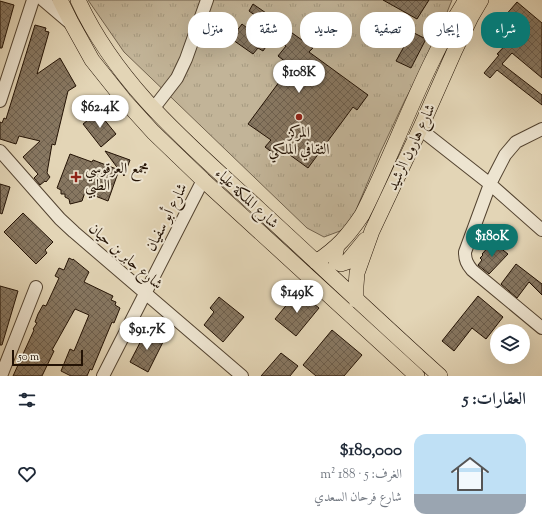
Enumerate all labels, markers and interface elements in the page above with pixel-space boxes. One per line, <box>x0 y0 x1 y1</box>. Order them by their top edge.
chip: منزل <box>188 12 238 48</box>
chip: شقة <box>246 12 292 48</box>
chip: جديد <box>300 12 352 48</box>
chip: تصفية <box>360 12 415 48</box>
chip: إيجار <box>423 12 473 48</box>
chip: شراء <box>481 12 530 48</box>
pin: $108K <box>271 60 327 94</box>
text: $108K <box>282 64 316 82</box>
pin: $62.4K <box>67 95 133 129</box>
text: $62.4K <box>81 99 119 117</box>
street label: شارع هارون الرشيد <box>383 101 443 195</box>
marker: المركز الثقافي الملكي <box>294 112 304 122</box>
place label: المركز الثقافي الملكي <box>268 123 330 163</box>
place label: مجمع العرقوسي الطبي <box>85 159 149 199</box>
street label: شارع الملكة علياء <box>209 164 283 235</box>
marker: مجمع العرقوسي الطبي <box>70 171 82 183</box>
street label: شارع أبو سفيان <box>139 179 194 256</box>
street label: شارع جابر بن حيان <box>83 219 167 296</box>
pin: $180K <box>464 224 520 258</box>
text: $180K <box>475 228 509 246</box>
pin: $149K <box>269 280 325 314</box>
text: $149K <box>280 284 314 302</box>
pin: $91.7K <box>114 317 180 351</box>
text: $91.7K <box>129 321 165 339</box>
map controls <box>490 324 530 364</box>
button: layers <box>490 324 530 364</box>
scale bar <box>12 348 83 367</box>
text: 50 m <box>18 349 39 365</box>
text: العقارات: 5 <box>463 388 526 412</box>
icon: filters <box>16 389 38 411</box>
text: $180,000 <box>339 439 402 463</box>
icon: home <box>446 450 494 498</box>
icon: heart <box>16 463 38 485</box>
text: الغرف: 5 · 188 m² <box>320 466 402 484</box>
text: شارع فرحان السعدي <box>314 489 402 507</box>

